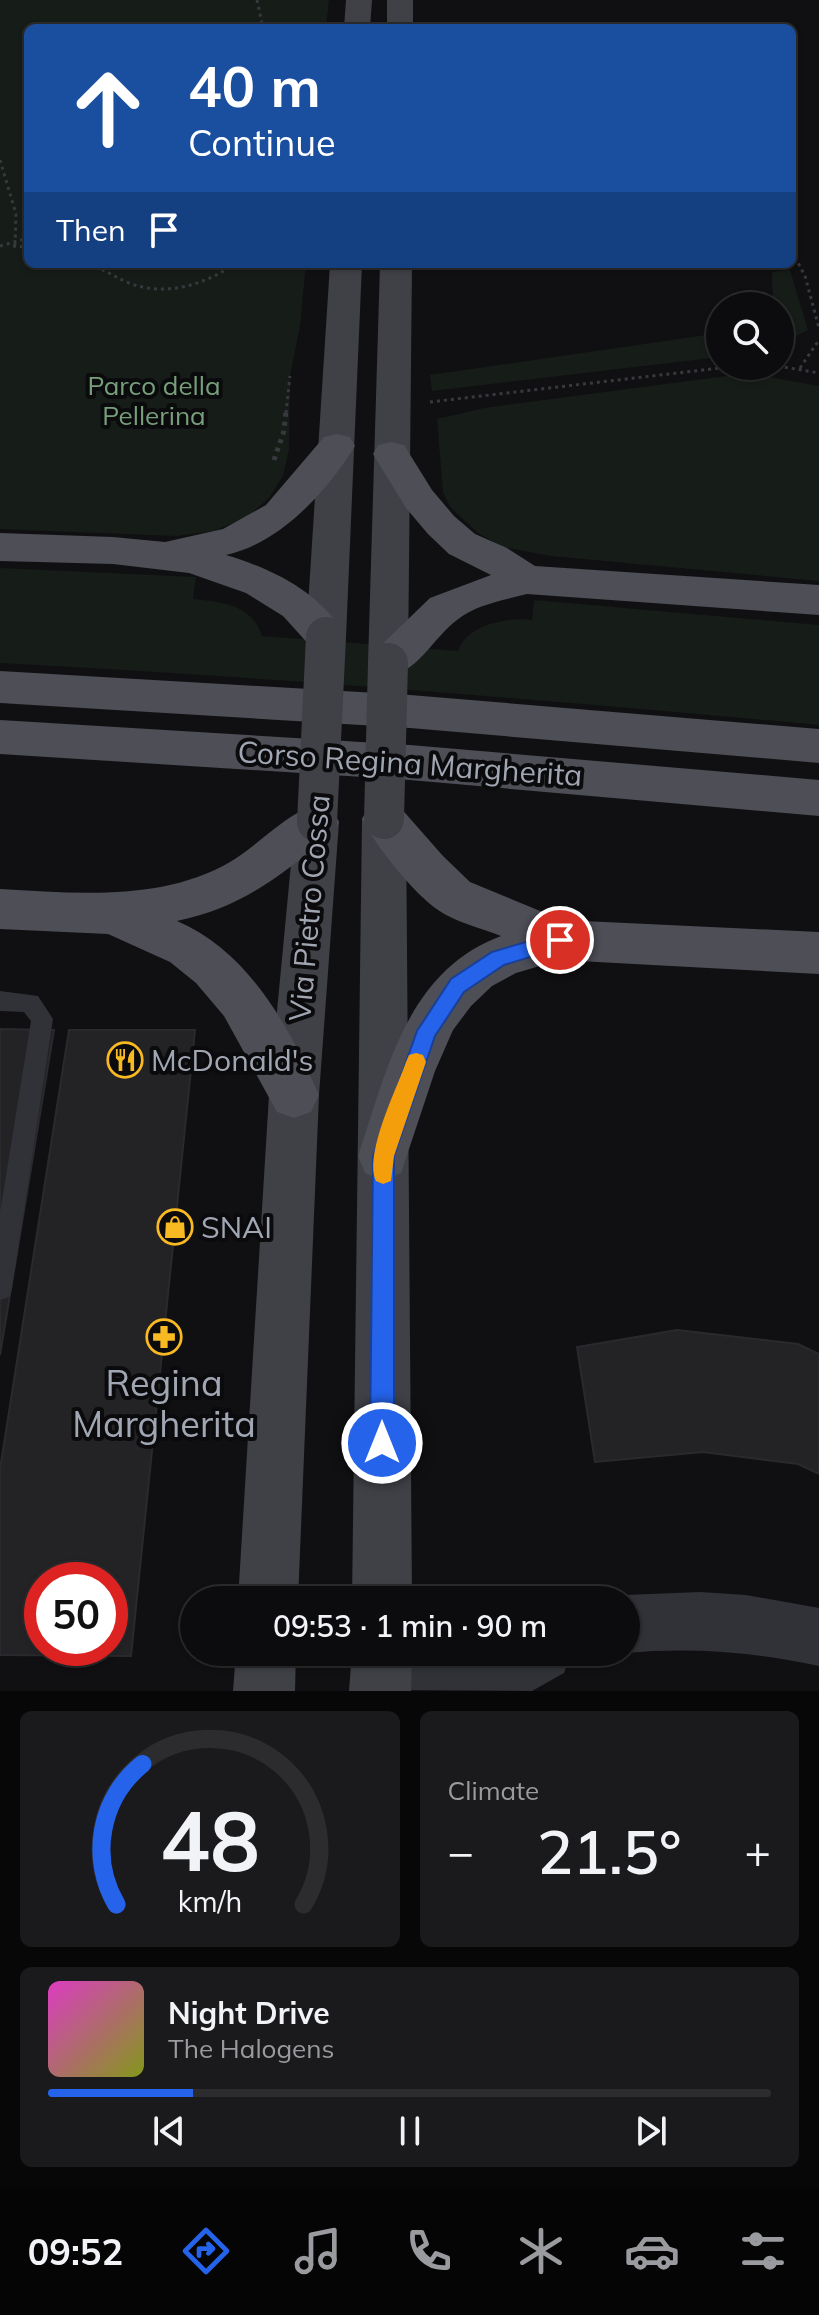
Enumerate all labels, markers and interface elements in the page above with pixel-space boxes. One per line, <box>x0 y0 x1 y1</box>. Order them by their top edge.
text: 40 m <box>188 51 321 121</box>
icon: ahead <box>56 56 160 160</box>
text: Continue <box>188 120 336 165</box>
icon: arrive <box>142 208 186 252</box>
text: Then <box>56 211 126 249</box>
map controls <box>706 292 794 380</box>
button: search <box>706 292 794 380</box>
park label: Parco della Pellerina <box>87 369 221 432</box>
street label: Corso Regina Margherita <box>236 732 584 794</box>
street label: Via Pietro Cossa <box>280 793 338 1023</box>
pin <box>526 906 594 974</box>
icon: arrive <box>538 918 582 962</box>
restaurant icon: McDonald's <box>106 1041 144 1079</box>
place label: McDonald's <box>151 1041 313 1079</box>
shop icon: SNAI <box>156 1208 194 1246</box>
place label: SNAI <box>201 1208 272 1246</box>
pharmacy icon: Regina Margherita <box>145 1318 183 1356</box>
place label: Regina Margherita <box>72 1360 256 1446</box>
position arrow <box>340 1401 424 1485</box>
speed limit sign: 50 <box>24 1562 128 1666</box>
text: 09:53 · 1 min · 90 m <box>273 1607 547 1645</box>
text: Climate <box>448 1774 539 1807</box>
text: 48 <box>160 1787 260 1892</box>
text: 21.5° <box>537 1814 682 1889</box>
text: − <box>448 1824 474 1879</box>
text: + <box>745 1824 771 1879</box>
text: km/h <box>177 1883 242 1919</box>
text: Night Drive <box>168 1994 330 2032</box>
text: The Halogens <box>168 2032 334 2065</box>
icon: previous <box>147 2109 191 2153</box>
icon: pause <box>388 2109 432 2153</box>
icon: next <box>629 2109 673 2153</box>
icon: directions <box>178 2223 234 2279</box>
icon: music <box>290 2223 346 2279</box>
icon: phone <box>401 2223 457 2279</box>
icon: climate <box>513 2223 569 2279</box>
icon: car <box>624 2223 680 2279</box>
icon: filters <box>735 2223 791 2279</box>
text: 09:52 <box>28 2229 123 2274</box>

